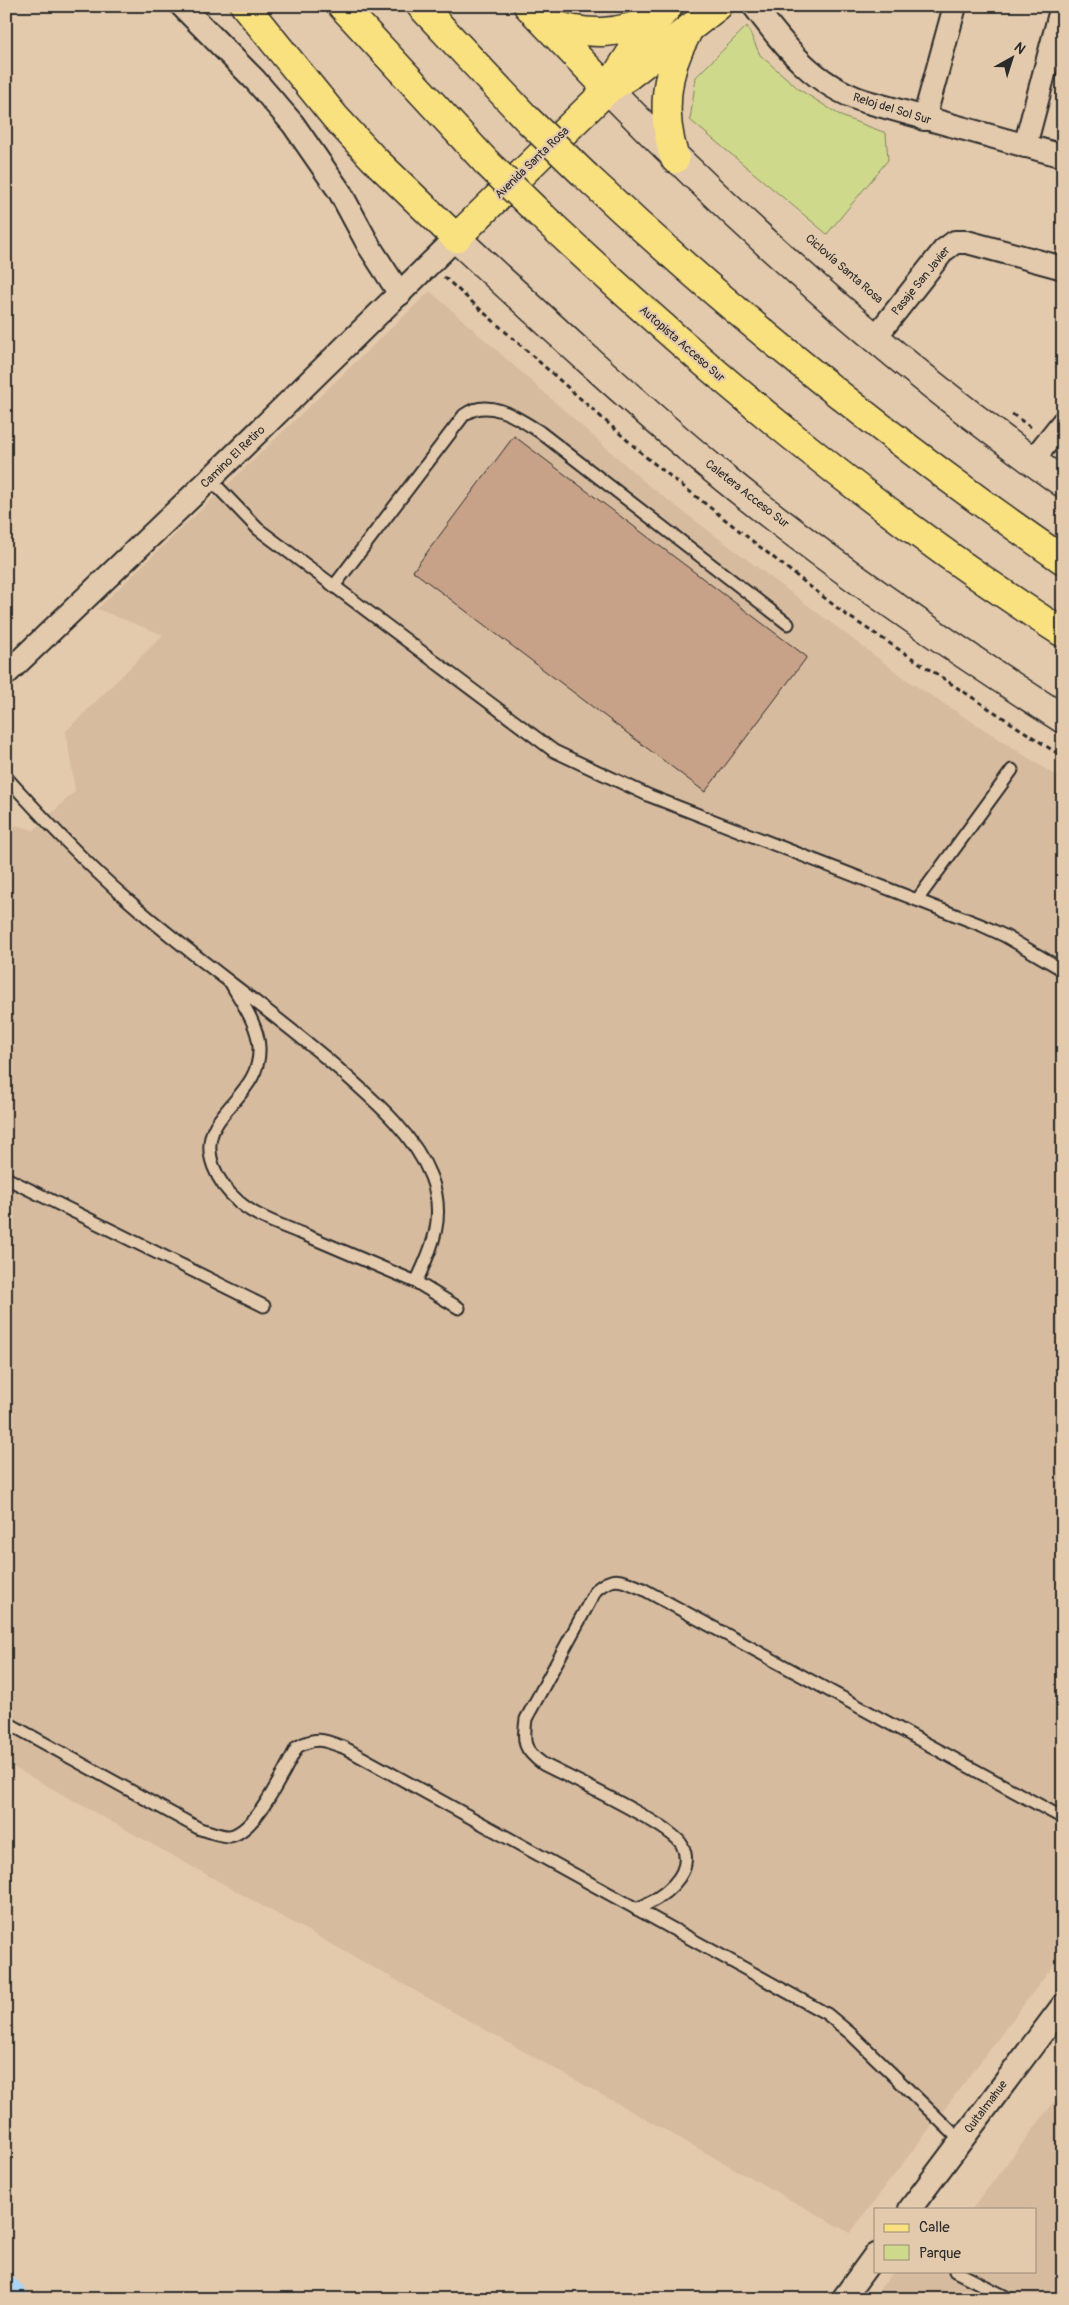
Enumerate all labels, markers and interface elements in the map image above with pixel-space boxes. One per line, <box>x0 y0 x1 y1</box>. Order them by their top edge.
north arrow <box>986 32 1036 82</box>
text: N <box>1011 39 1029 58</box>
street label: Reloj del Sol Sur <box>851 90 934 128</box>
street label: Avenida Santa Rosa <box>492 123 573 202</box>
street label: Ciclovía Santa Rosa <box>802 231 886 307</box>
street label: Pasaje San Javier <box>889 243 954 319</box>
street label: Autopista Acceso Sur <box>636 303 728 386</box>
street label: Camino El Retiro <box>198 422 269 491</box>
street label: Caletera Acceso Sur <box>702 457 793 532</box>
street label: Quitalmahue <box>961 2077 1011 2137</box>
legend <box>874 2208 1036 2272</box>
text: Calle <box>919 2218 950 2237</box>
text: Parque <box>919 2244 962 2263</box>

